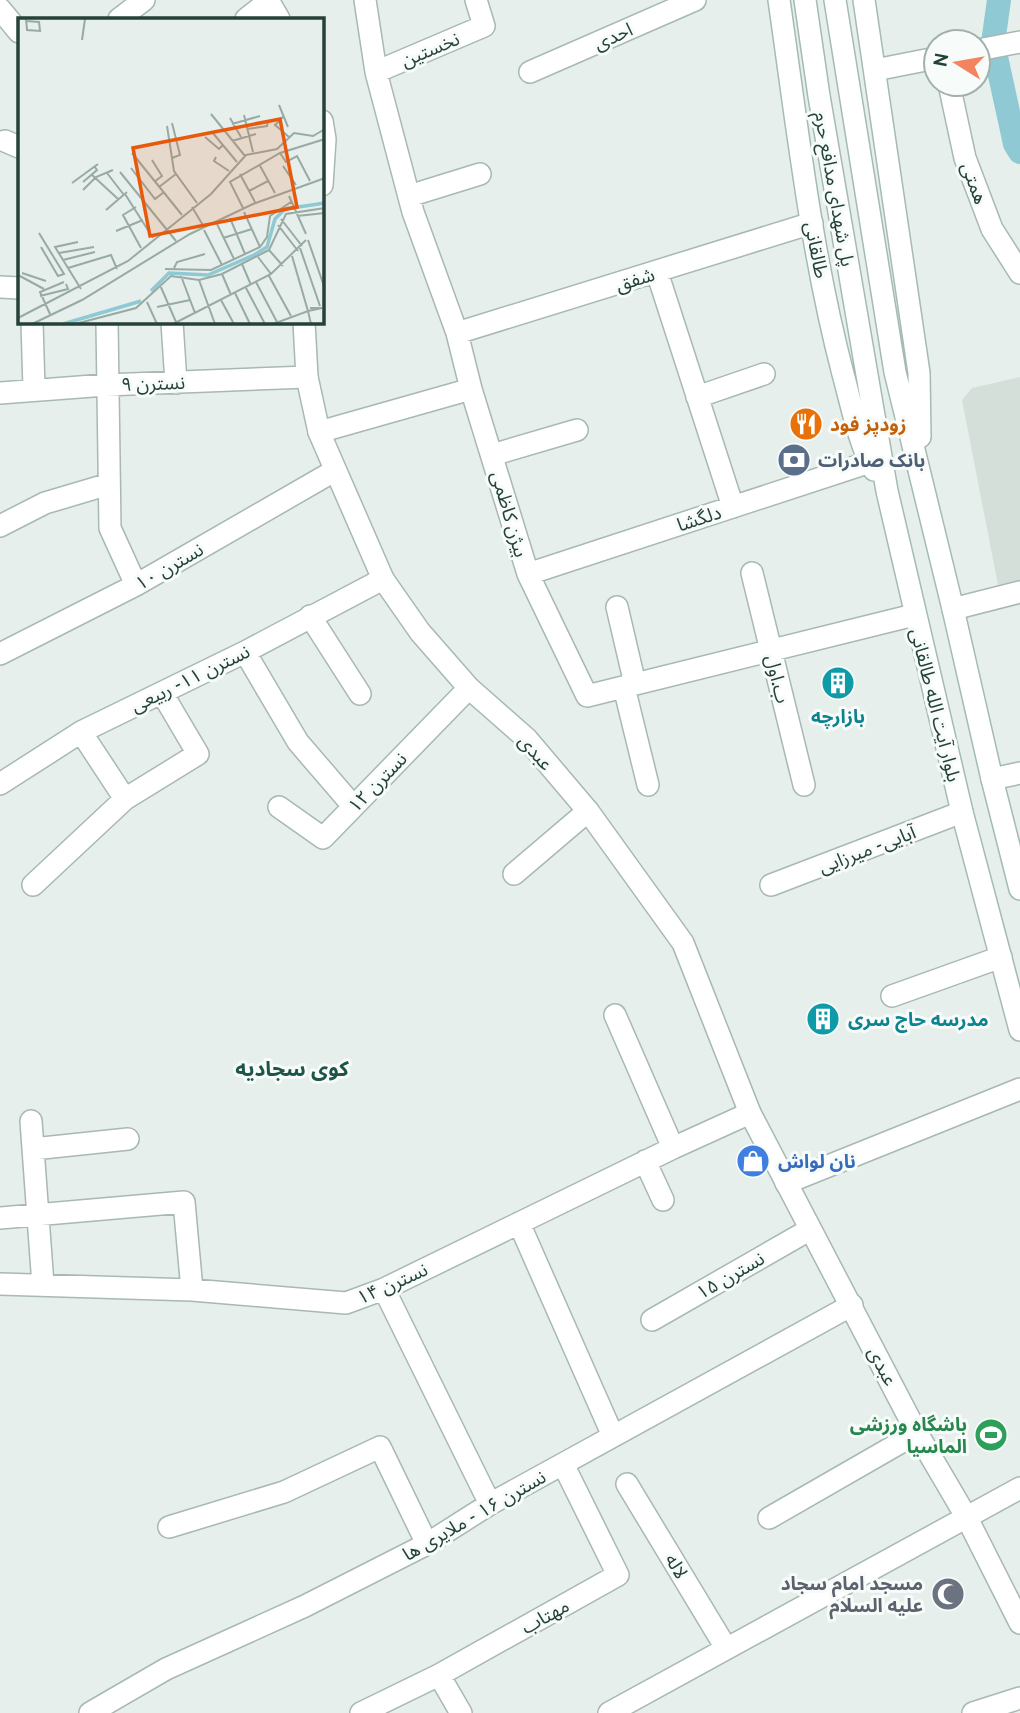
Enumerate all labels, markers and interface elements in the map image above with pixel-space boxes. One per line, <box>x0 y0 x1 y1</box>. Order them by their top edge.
inset map <box>18 18 324 324</box>
street label: احدی <box>591 19 637 57</box>
street label: نخستین <box>398 28 464 74</box>
north arrow <box>922 28 992 98</box>
text: N <box>929 51 955 69</box>
street label: پل شهدای مدافع حرم <box>807 110 858 269</box>
street label: همتی <box>954 159 992 208</box>
street label: طالقانی <box>798 220 832 281</box>
street label: شفق <box>613 264 658 298</box>
street label: نسترن ۹ <box>121 372 186 398</box>
restaurant icon: زودپز فود <box>787 405 825 443</box>
place label: زودپز فود <box>830 414 907 438</box>
bank icon: بانک صادرات <box>775 441 813 479</box>
place label: بانک صادرات <box>818 450 925 474</box>
street label: بیژن کاظمی <box>484 469 532 560</box>
street label: دلگشا <box>674 501 725 538</box>
street label: نسترن ۱۰ <box>131 539 209 597</box>
street label: بلوار آیت الله طالقانی <box>903 626 965 785</box>
street label: نسترن ۱۱- ربیعی <box>127 641 254 719</box>
street label: ب.اول <box>758 653 794 706</box>
building icon: بازارچه <box>819 664 857 702</box>
place label: بازارچه <box>811 706 865 730</box>
street label: عبدی <box>512 730 557 776</box>
street label: نسترن ۱۲ <box>344 748 413 819</box>
street label: آبایی- میرزایی <box>816 821 921 880</box>
building icon: مدرسه حاج سری <box>804 1000 842 1038</box>
place label: مدرسه حاج سری <box>848 1009 988 1033</box>
district label: کوی سجادیه <box>235 1057 349 1084</box>
shop icon: نان لواش <box>734 1142 772 1180</box>
place label: نان لواش <box>778 1151 856 1175</box>
street label: نسترن ۱۵ <box>692 1248 770 1306</box>
street label: نسترن ۱۴ <box>354 1259 432 1311</box>
street label: عبدی <box>861 1343 901 1390</box>
place label: باشگاه ورزشی الماسیا <box>850 1414 967 1460</box>
sports icon: باشگاه ورزشی الماسیا <box>972 1416 1010 1454</box>
street label: نسترن ۱۶ - ملایری ها <box>399 1466 551 1568</box>
street label: لاله <box>659 1550 692 1584</box>
place label: مسجد امام سجاد علیه السلام <box>781 1573 923 1620</box>
mosque icon: مسجد امام سجاد علیه السلام <box>929 1575 967 1613</box>
street label: مهتاب <box>518 1595 574 1641</box>

